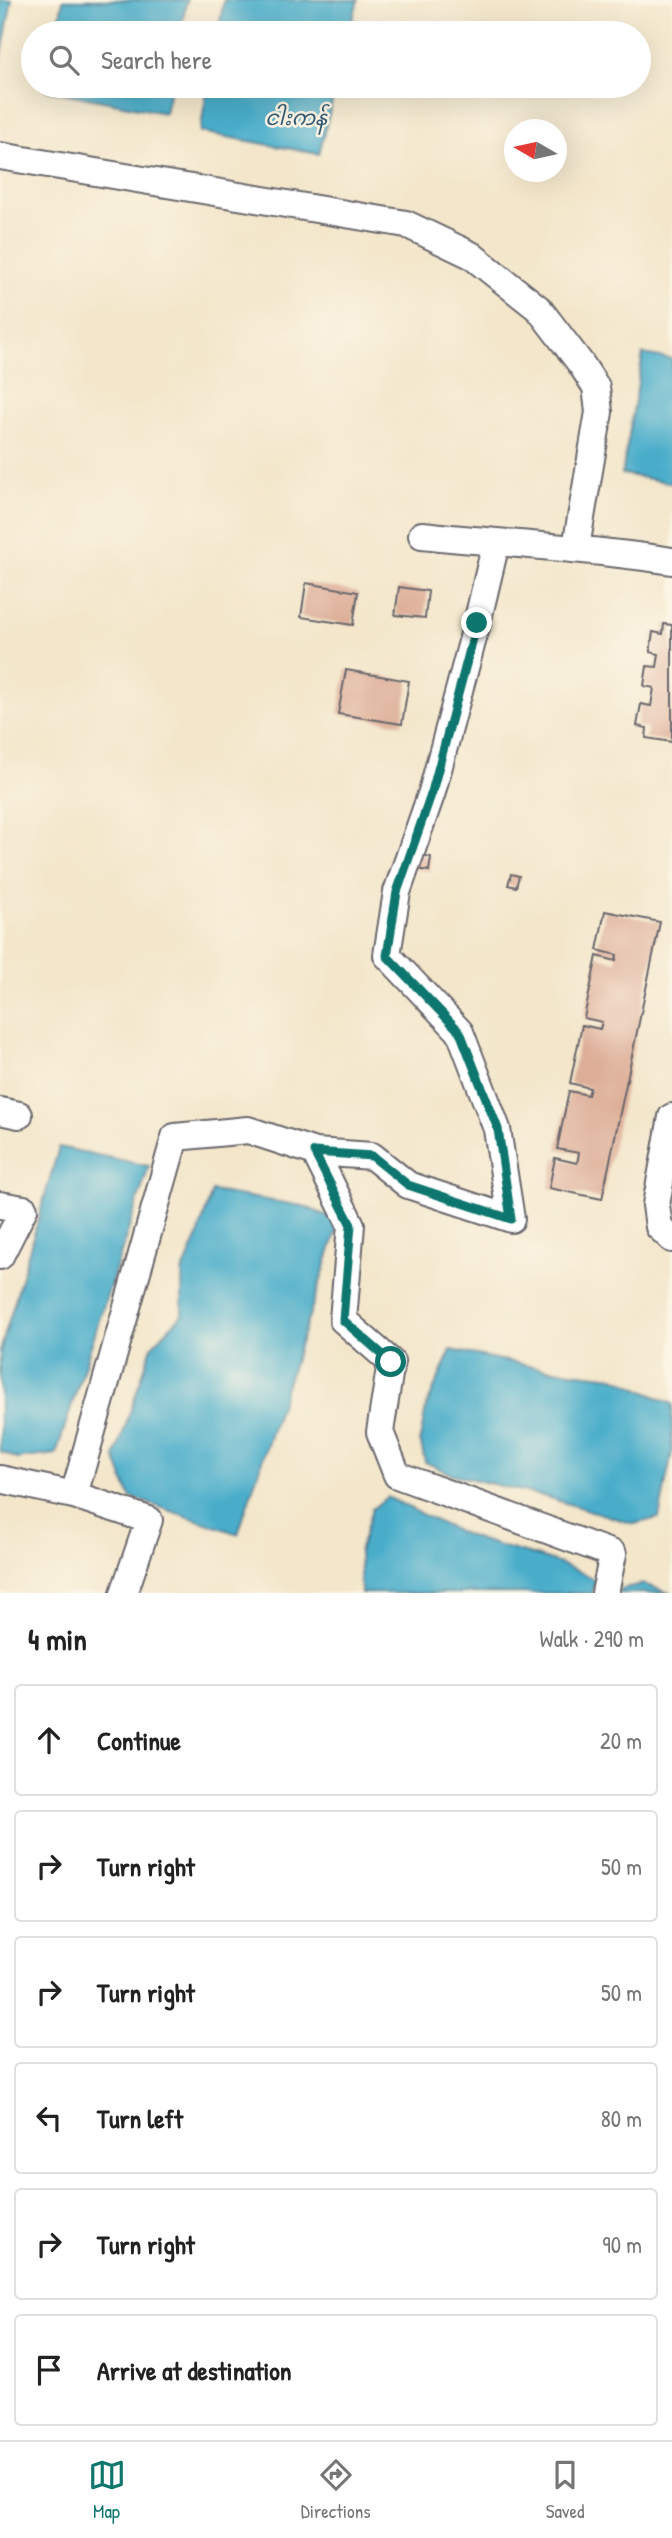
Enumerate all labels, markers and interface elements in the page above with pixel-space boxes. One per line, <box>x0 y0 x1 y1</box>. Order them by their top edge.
search box <box>21 21 651 98</box>
icon: search <box>45 41 83 79</box>
text: Search here <box>101 42 212 77</box>
water label: ငါးကန် <box>265 103 330 135</box>
north arrow <box>504 119 567 182</box>
route end <box>461 607 492 638</box>
route start <box>375 1346 406 1377</box>
text: 4 min <box>28 1619 87 1659</box>
text: Walk · 290 m <box>540 1623 644 1654</box>
icon: ahead <box>30 1721 68 1759</box>
text: Continue <box>97 1723 181 1758</box>
text: 20 m <box>600 1725 642 1756</box>
icon: right <box>30 1847 68 1885</box>
text: Turn right <box>97 1849 195 1884</box>
text: 50 m <box>601 1851 642 1882</box>
icon: right <box>30 1973 68 2011</box>
text: Turn right <box>97 1975 195 2010</box>
text: 50 m <box>601 1977 642 2008</box>
icon: left <box>30 2099 68 2137</box>
text: Turn left <box>97 2101 183 2136</box>
text: 80 m <box>601 2103 642 2134</box>
icon: right <box>30 2225 68 2263</box>
text: Turn right <box>97 2227 195 2262</box>
text: 90 m <box>602 2229 642 2260</box>
icon: arrive <box>30 2351 68 2389</box>
text: Arrive at destination <box>97 2353 292 2388</box>
tab: Map <box>88 2456 126 2524</box>
tab: Directions <box>301 2456 371 2524</box>
tab: Saved <box>546 2456 584 2524</box>

